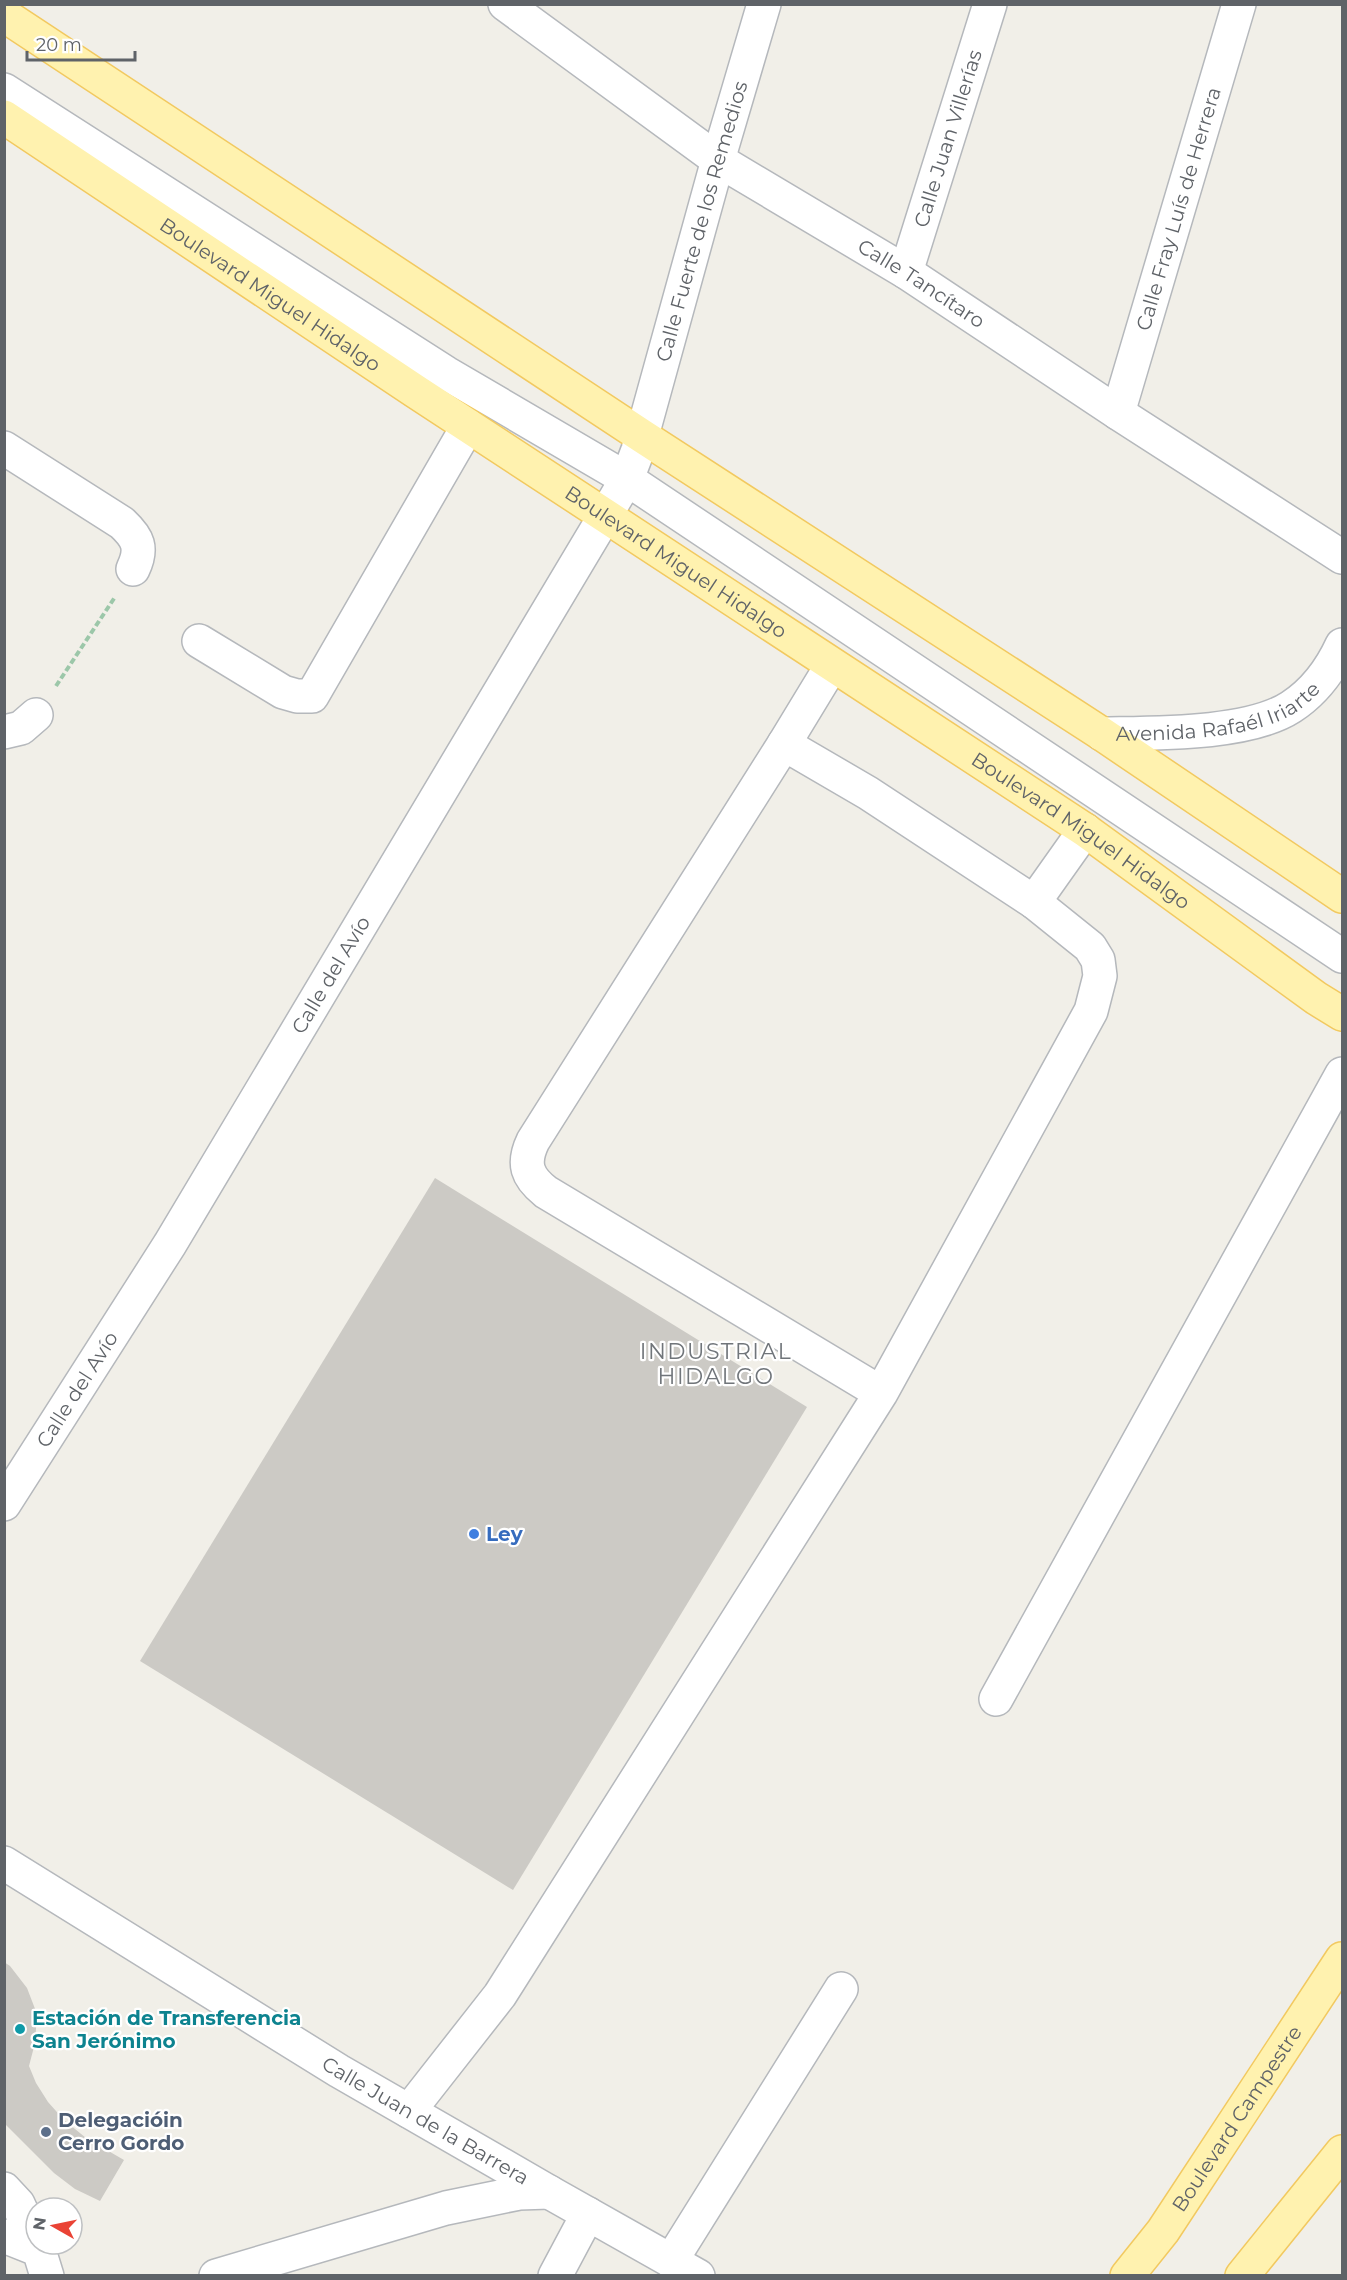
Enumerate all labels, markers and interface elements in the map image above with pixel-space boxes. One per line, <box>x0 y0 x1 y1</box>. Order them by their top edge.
scale bar <box>27 24 135 62</box>
text: 20 m <box>36 34 82 56</box>
street label: Calle Juan Villerías <box>909 46 987 230</box>
street label: Calle Fuerte de los Remedios <box>651 78 753 364</box>
street label: Calle Fray Luís de Herrera <box>1131 84 1226 333</box>
street label: Boulevard Miguel Hidalgo <box>155 212 385 377</box>
street label: Calle Tancítaro <box>853 234 990 333</box>
street label: Boulevard Miguel Hidalgo <box>561 481 791 643</box>
street label: Avenida Rafaél Iriarte <box>1116 677 1325 746</box>
street label: Boulevard Miguel Hidalgo <box>967 747 1195 915</box>
street label: Calle del Avío <box>286 912 375 1038</box>
street label: Calle del Avío <box>31 1327 123 1452</box>
district label: INDUSTRIAL HIDALGO <box>640 1338 792 1390</box>
place label: Ley <box>486 1522 524 1546</box>
marker: Ley <box>467 1527 481 1541</box>
place label: Estación de Transferencia San Jerónimo <box>32 2006 301 2053</box>
street label: Boulevard Campestre <box>1167 2021 1307 2216</box>
marker: Estación de Transferencia San Jerónimo <box>13 2022 27 2036</box>
street label: Calle Juan de la Barrera <box>317 2051 533 2190</box>
place label: Delegacióin Cerro Gordo <box>58 2108 184 2155</box>
marker: Delegacióin Cerro Gordo <box>39 2125 53 2139</box>
north arrow <box>24 2196 84 2256</box>
text: N <box>29 2216 50 2232</box>

